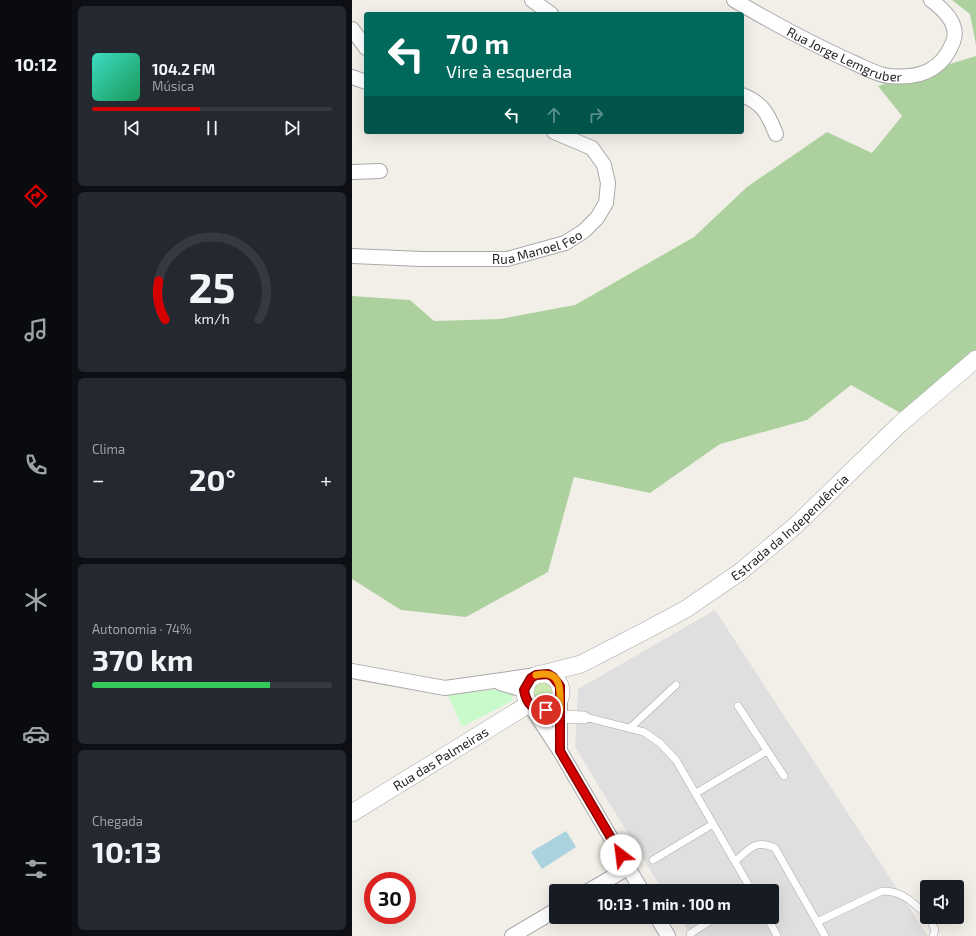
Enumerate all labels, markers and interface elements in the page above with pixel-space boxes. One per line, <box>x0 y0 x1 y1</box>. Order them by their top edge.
street label: Rua Jorge Lemgruber <box>784 23 902 85</box>
text: 70 m <box>446 26 509 60</box>
icon: left <box>380 28 432 80</box>
text: 10:12 <box>15 53 57 75</box>
text: 104.2 FM <box>152 60 215 78</box>
text: Vire à esquerda <box>446 60 572 82</box>
text: Música <box>152 78 194 94</box>
icon: left <box>501 104 523 126</box>
icon: ahead <box>543 104 565 126</box>
icon: right <box>585 104 607 126</box>
icon: previous <box>121 117 143 139</box>
icon: pause <box>201 117 223 139</box>
icon: next <box>281 117 303 139</box>
icon: directions <box>22 182 50 210</box>
street label: Rua Manoel Feo <box>492 226 585 267</box>
text: 25 <box>188 261 236 311</box>
text: km/h <box>194 310 230 327</box>
icon: music <box>22 316 50 344</box>
text: Clima <box>92 441 125 457</box>
icon: phone <box>22 451 50 479</box>
text: 20° <box>189 461 236 497</box>
text: − <box>92 466 105 492</box>
text: + <box>320 466 332 492</box>
street label: Estrada da Independência <box>728 471 852 584</box>
icon: climate <box>22 586 50 614</box>
text: Autonomia · 74% <box>92 621 192 637</box>
text: 370 km <box>92 641 193 677</box>
pin <box>529 693 563 727</box>
icon: arrive <box>535 699 557 721</box>
icon: car <box>22 720 50 748</box>
street label: Rua das Palmeiras <box>390 723 491 794</box>
text: Chegada <box>92 813 143 829</box>
text: 10:13 <box>92 833 162 869</box>
position arrow <box>600 834 642 876</box>
icon: filters <box>22 855 50 883</box>
speed limit sign: 30 <box>364 872 416 924</box>
map controls <box>920 880 964 924</box>
button: sound <box>920 880 964 924</box>
text: 10:13 · 1 min · 100 m <box>597 895 731 913</box>

